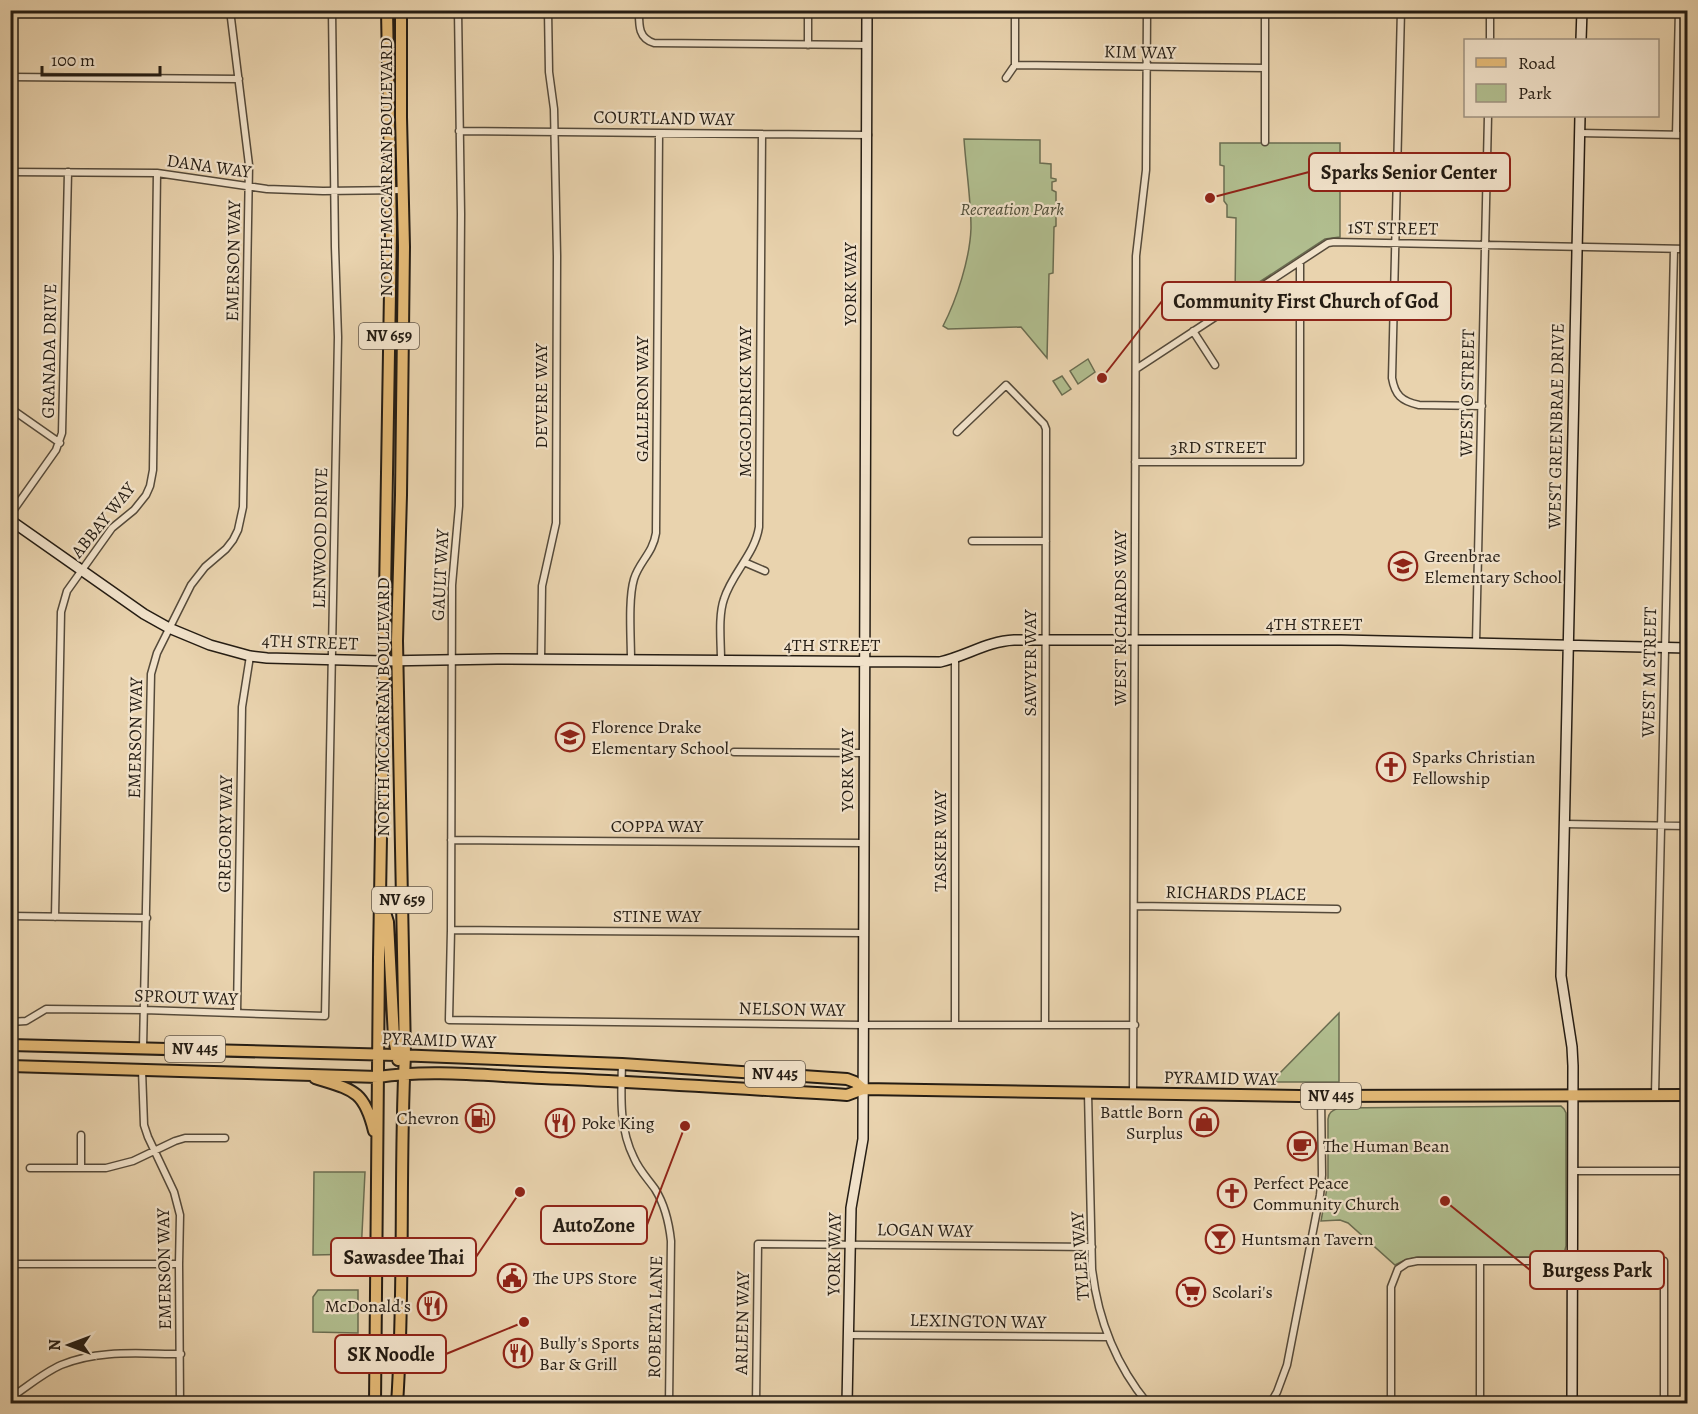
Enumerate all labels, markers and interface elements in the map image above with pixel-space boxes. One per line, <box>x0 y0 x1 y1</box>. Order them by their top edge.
street label: NORTH MCCARRAN BOULEVARD <box>374 37 398 297</box>
scale bar <box>42 39 160 77</box>
street label: KIM WAY <box>1104 39 1178 65</box>
legend <box>1464 39 1659 117</box>
text: 100 m <box>51 48 95 72</box>
text: Road <box>1518 51 1556 75</box>
text: Park <box>1518 81 1552 105</box>
street label: COURTLAND WAY <box>593 105 736 131</box>
street label: DANA WAY <box>165 148 254 184</box>
callout: Sparks Senior Center <box>1309 153 1510 191</box>
text: Sparks Senior Center <box>1321 159 1497 186</box>
park label: Recreation Park <box>960 197 1064 221</box>
street label: EMERSON WAY <box>220 199 246 322</box>
street label: 1ST STREET <box>1348 215 1439 241</box>
street label: YORK WAY <box>838 241 862 327</box>
callout: Community First Church of God <box>1162 282 1451 320</box>
street label: GRANADA DRIVE <box>36 283 62 419</box>
text: Community First Church of God <box>1173 288 1439 315</box>
road number: NV 659 <box>359 323 419 349</box>
street label: WEST GREENBRAE DRIVE <box>1542 323 1570 530</box>
street label: MCGOLDRICK WAY <box>733 325 757 478</box>
street label: WEST O STREET <box>1454 329 1480 458</box>
street label: GALLERON WAY <box>630 335 654 462</box>
street label: DEVERE WAY <box>529 342 553 449</box>
street label: 3RD STREET <box>1170 435 1266 459</box>
street label: LENWOOD DRIVE <box>307 467 333 609</box>
street label: ABBAY WAY <box>65 476 142 564</box>
street label: GAULT WAY <box>426 527 454 622</box>
street label: WEST RICHARDS WAY <box>1108 529 1132 707</box>
place label: Greenbrae Elementary School <box>1424 544 1562 589</box>
school or university icon: Greenbrae Elementary School <box>1387 550 1419 582</box>
street label: NORTH MCCARRAN BOULEVARD <box>371 577 395 837</box>
street label: WEST M STREET <box>1636 606 1662 739</box>
street label: SAWYER WAY <box>1018 608 1042 717</box>
street label: 4TH STREET <box>1266 612 1362 636</box>
street label: 4TH STREET <box>261 628 359 656</box>
street label: 4TH STREET <box>784 633 880 657</box>
street label: EMERSON WAY <box>122 676 148 799</box>
place label: Florence Drake Elementary School <box>591 715 729 760</box>
school or university icon: Florence Drake Elementary School <box>554 721 586 753</box>
street label: YORK WAY <box>835 727 859 813</box>
place label: Sparks Christian Fellowship <box>1412 745 1536 790</box>
church icon: Sparks Christian Fellowship <box>1375 751 1407 783</box>
street label: GREGORY WAY <box>212 774 238 893</box>
street label: TASKER WAY <box>928 789 952 892</box>
street label: COPPA WAY <box>611 814 705 838</box>
street label: RICHARDS PLACE <box>1165 880 1307 906</box>
road number: NV 659 <box>372 887 432 913</box>
street label: STINE WAY <box>613 904 703 928</box>
street label: SPROUT WAY <box>134 983 240 1011</box>
street label: NELSON WAY <box>738 996 847 1022</box>
street label: PYRAMID WAY <box>381 1026 498 1054</box>
road number: NV 445 <box>165 1036 225 1062</box>
road number: NV 445 <box>745 1061 805 1087</box>
street label: PYRAMID WAY <box>1164 1065 1280 1091</box>
road number: NV 445 <box>1301 1083 1361 1109</box>
place label: Battle Born Surplus <box>1100 1100 1183 1145</box>
fuel station icon: Chevron <box>464 1102 496 1134</box>
place label: Chevron <box>397 1106 459 1130</box>
shop icon: Battle Born Surplus <box>1188 1106 1220 1138</box>
restaurant icon: Poke King <box>544 1107 576 1139</box>
place label: Poke King <box>581 1111 655 1135</box>
cafe icon: The Human Bean <box>1286 1130 1318 1162</box>
place label: The Human Bean <box>1323 1134 1450 1158</box>
place label: Perfect Peace Community Church <box>1253 1171 1400 1216</box>
church icon: Perfect Peace Community Church <box>1216 1177 1248 1209</box>
callout: AutoZone <box>541 1206 647 1244</box>
street label: EMERSON WAY <box>151 1207 177 1330</box>
street label: TYLER WAY <box>1065 1209 1095 1301</box>
street label: YORK WAY <box>821 1211 847 1297</box>
text: AutoZone <box>552 1212 635 1239</box>
street label: LOGAN WAY <box>877 1217 975 1243</box>
bar icon: Huntsman Tavern <box>1204 1223 1236 1255</box>
place label: Huntsman Tavern <box>1241 1227 1374 1251</box>
callout: Sawasdee Thai <box>331 1238 476 1276</box>
text: Sawasdee Thai <box>344 1244 465 1271</box>
callout: Burgess Park <box>1530 1251 1664 1289</box>
street label: ROBERTA LANE <box>642 1255 668 1379</box>
text: Burgess Park <box>1542 1257 1653 1284</box>
public building icon: The UPS Store <box>496 1262 528 1294</box>
place label: The UPS Store <box>533 1266 637 1290</box>
street label: ARLEEN WAY <box>729 1270 755 1376</box>
supermarket icon: Scolari's <box>1175 1276 1207 1308</box>
place label: Scolari's <box>1212 1280 1273 1304</box>
restaurant icon: McDonald's <box>416 1290 448 1322</box>
place label: McDonald's <box>325 1294 411 1318</box>
street label: LEXINGTON WAY <box>909 1308 1048 1334</box>
north arrow <box>39 1315 99 1375</box>
place label: Bully's Sports Bar & Grill <box>539 1331 639 1376</box>
callout: SK Noodle <box>335 1335 446 1373</box>
restaurant icon: Bully's Sports Bar & Grill <box>502 1337 534 1369</box>
text: N <box>44 1339 66 1351</box>
text: SK Noodle <box>347 1341 435 1368</box>

